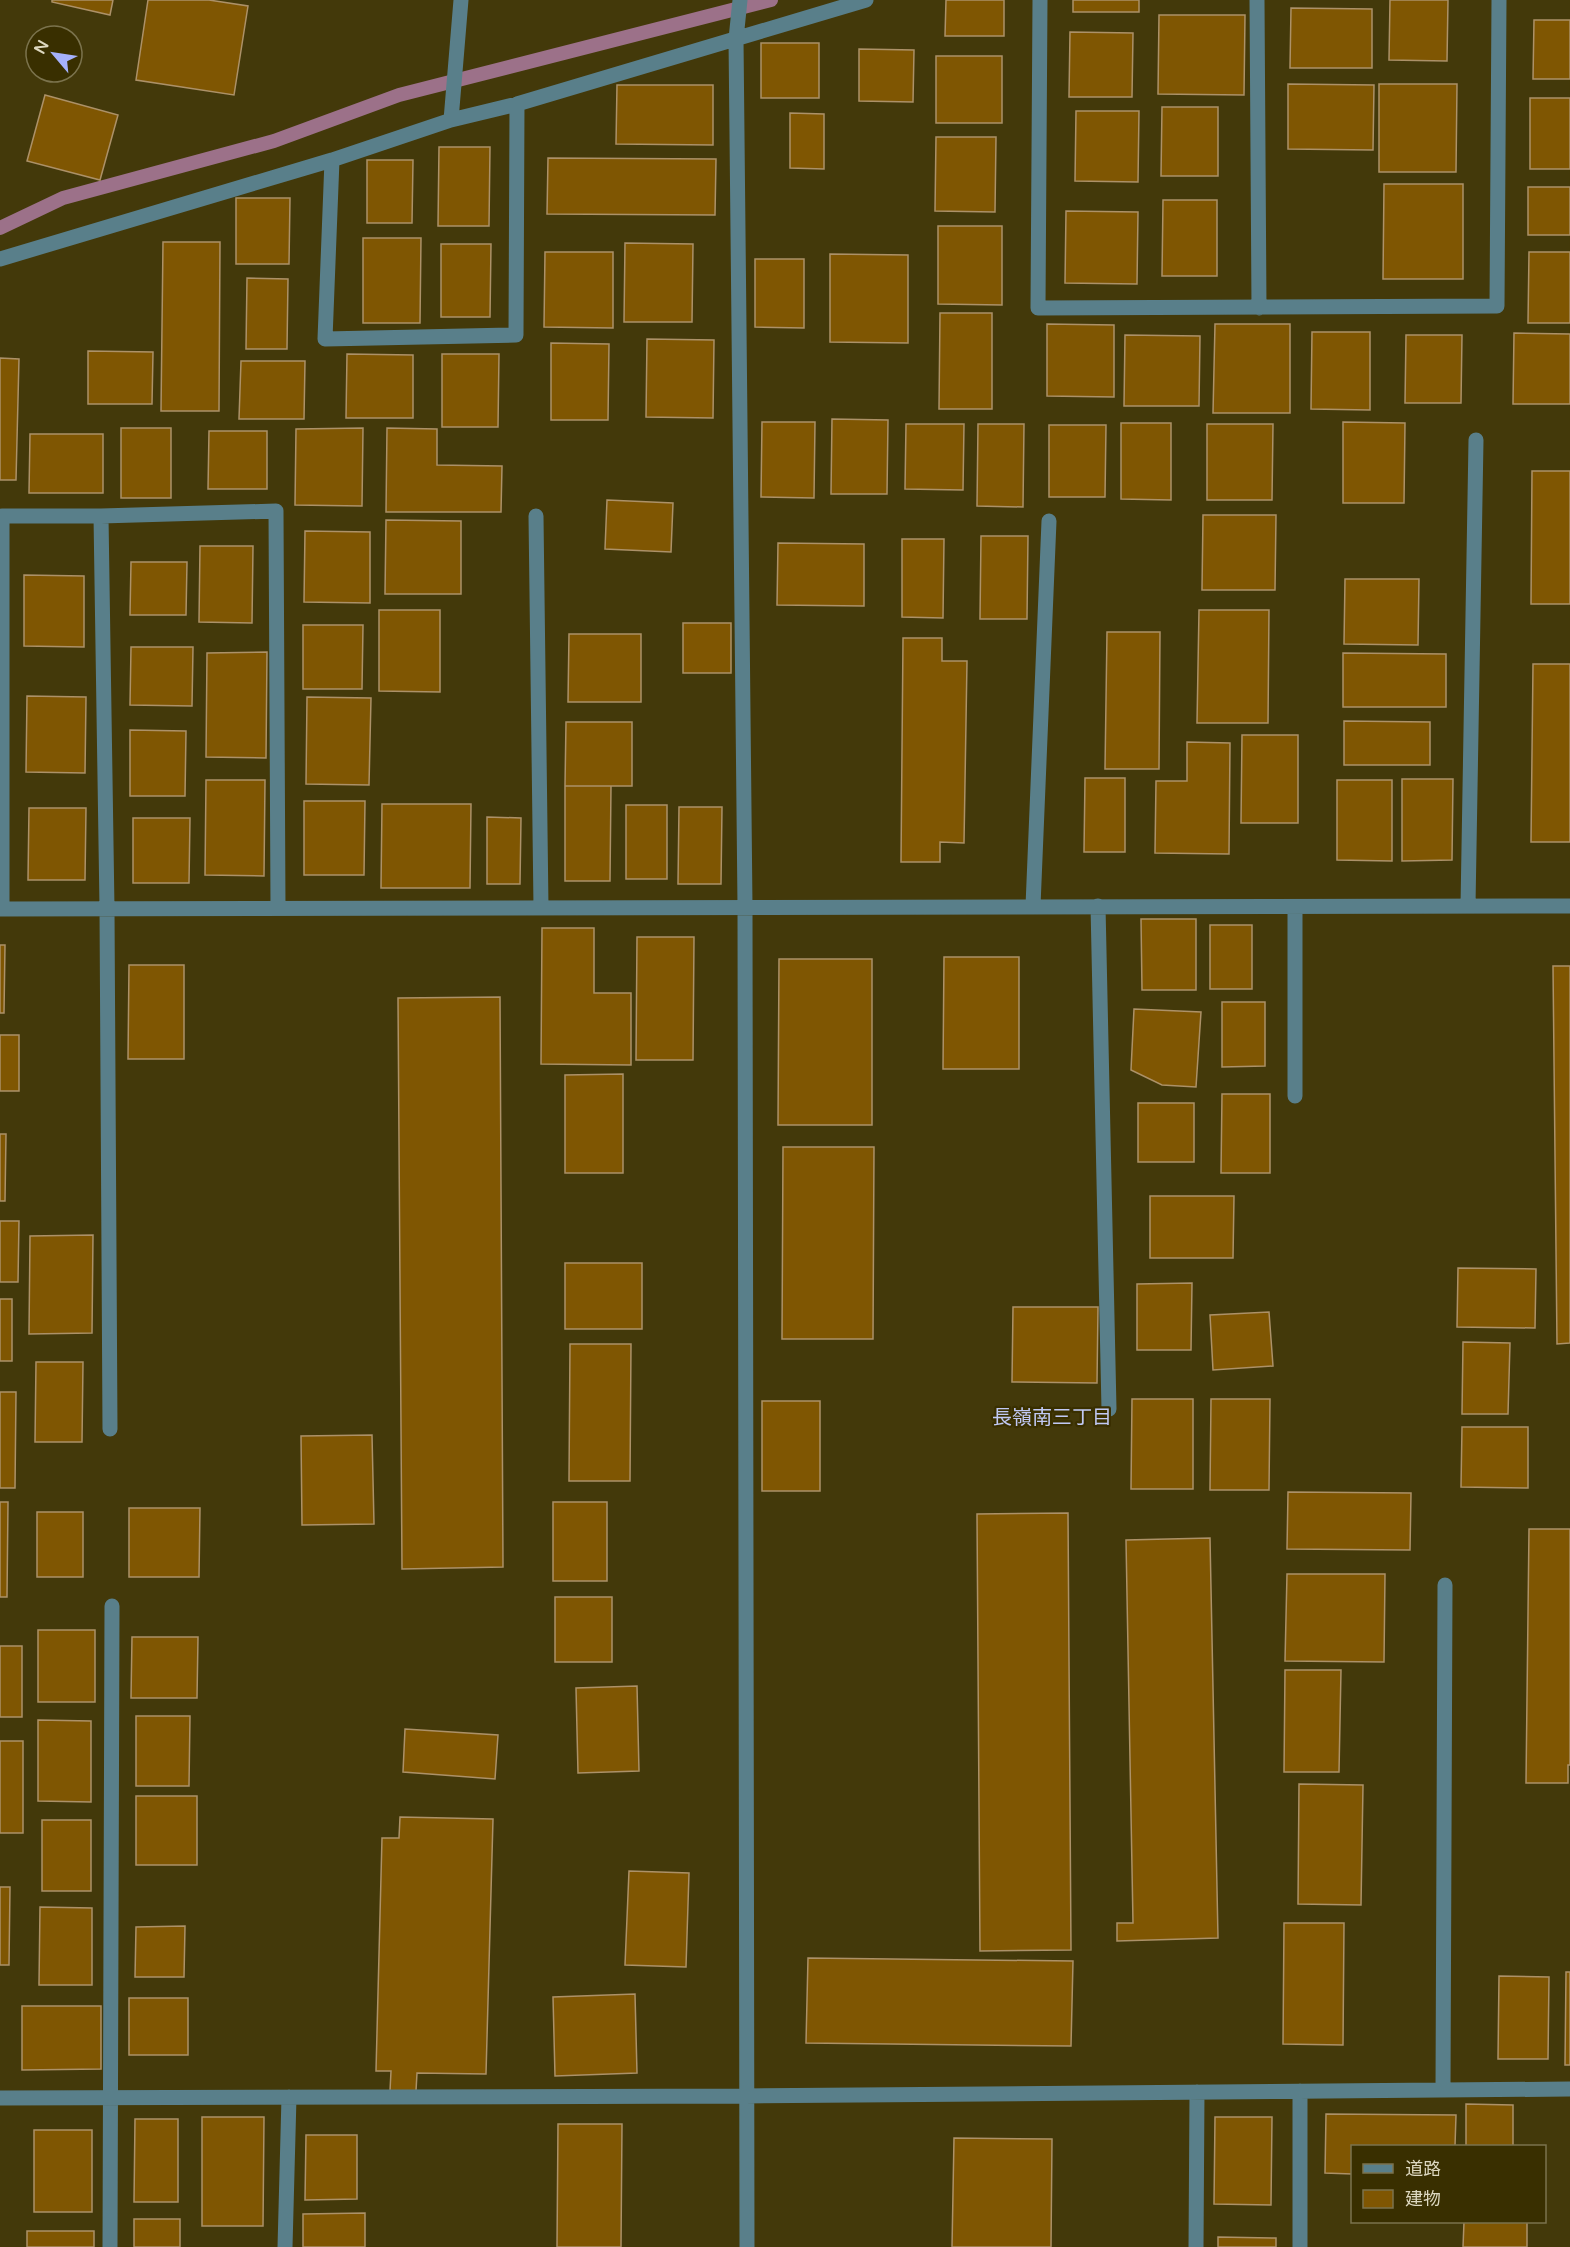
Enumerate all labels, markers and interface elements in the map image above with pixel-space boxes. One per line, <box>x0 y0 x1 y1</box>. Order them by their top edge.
north arrow <box>24 24 84 84</box>
text: N <box>30 37 54 58</box>
district label: 長嶺南三丁目 <box>992 1406 1112 1430</box>
legend <box>1351 2145 1546 2223</box>
text: 道路 <box>1405 2158 1441 2180</box>
text: 建物 <box>1405 2188 1441 2210</box>

